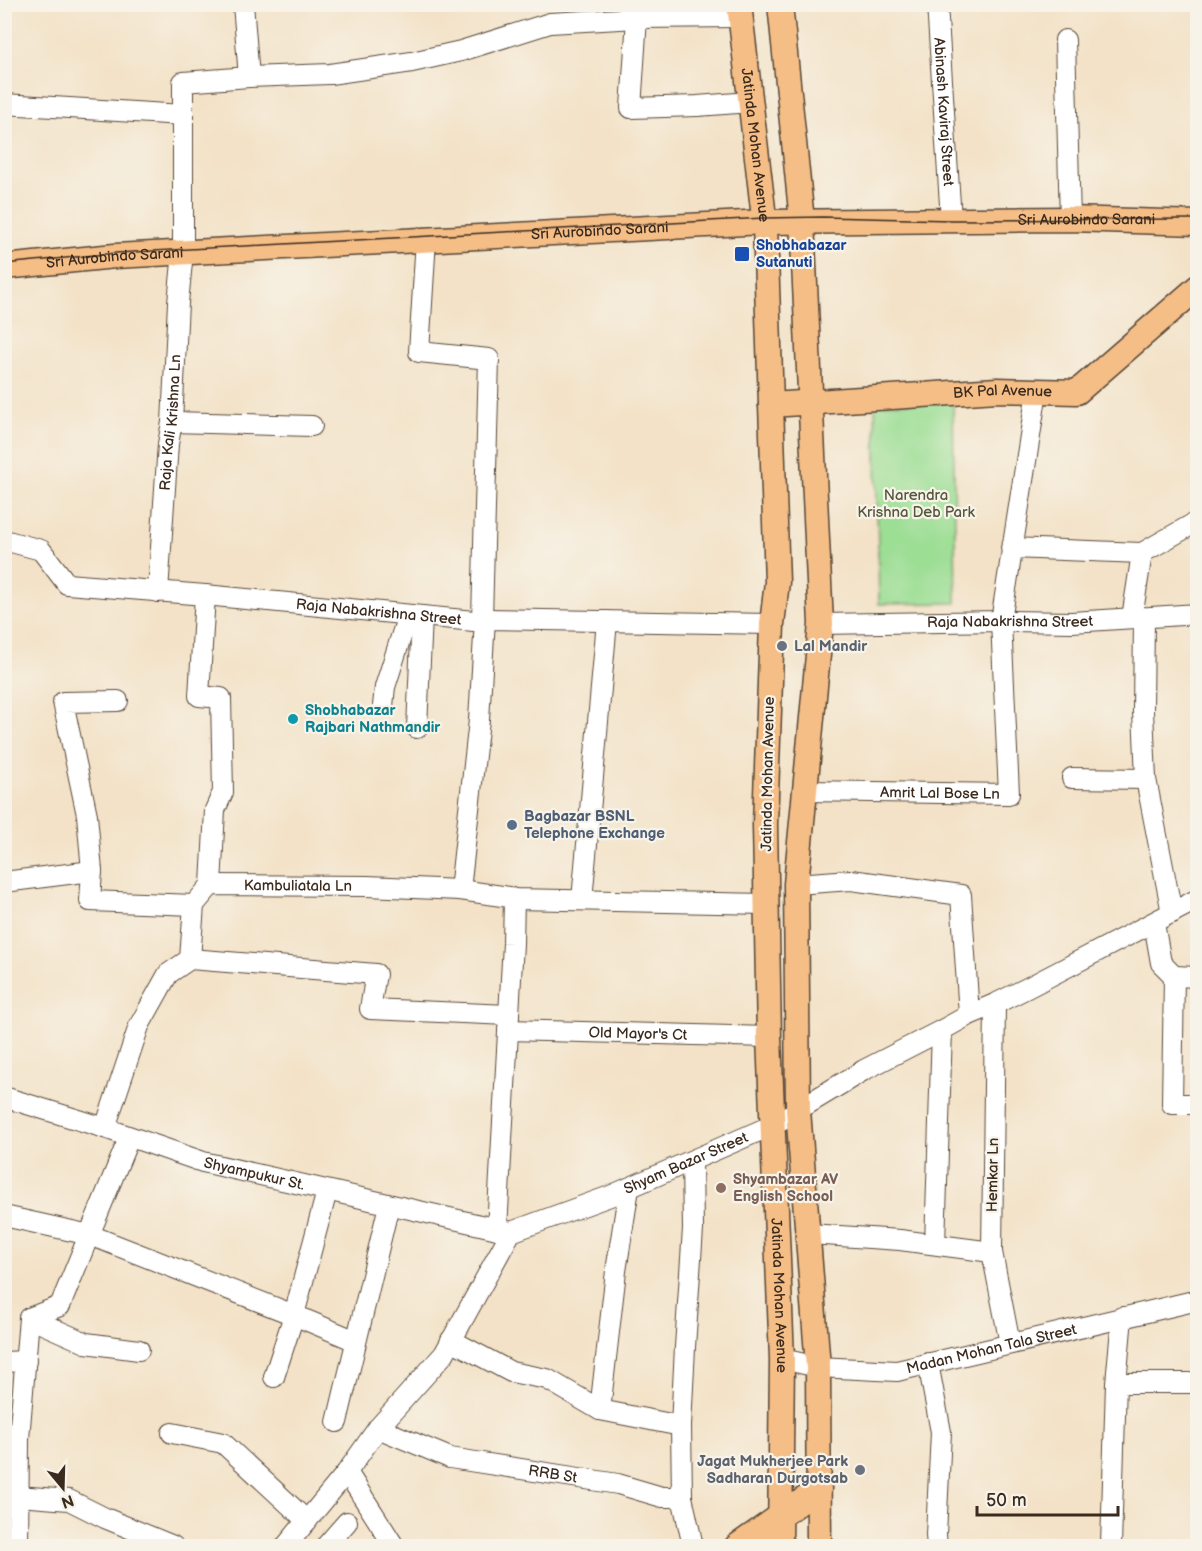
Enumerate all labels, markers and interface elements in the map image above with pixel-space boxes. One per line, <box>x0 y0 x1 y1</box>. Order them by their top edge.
street label: Abinash Kaviraj Street <box>930 37 958 187</box>
street label: Jatinda Mohan Avenue <box>737 67 774 223</box>
street label: Sri Aurobindo Sarani <box>1018 210 1155 229</box>
street label: Sri Aurobindo Sarani <box>531 218 669 244</box>
place label: Shobhabazar Sutanuti <box>756 236 848 272</box>
street label: Sri Aurobindo Sarani <box>45 243 184 272</box>
marker: Shobhabazar Sutanuti <box>733 245 751 263</box>
street label: Raja Kali Krishna Ln <box>155 354 185 491</box>
street label: BK Pal Avenue <box>952 380 1052 402</box>
park label: Narendra Krishna Deb Park <box>857 486 975 522</box>
street label: Raja Nabakrishna Street <box>295 594 463 629</box>
street label: Raja Nabakrishna Street <box>927 611 1094 632</box>
place label: Lal Mandir <box>794 637 868 656</box>
marker: Lal Mandir <box>775 639 789 653</box>
street label: Jatinda Mohan Avenue <box>757 696 779 852</box>
place label: Shobhabazar Rajbari Nathmandir <box>305 701 441 737</box>
marker: Shobhabazar Rajbari Nathmandir <box>286 712 300 726</box>
street label: Amrit Lal Bose Ln <box>880 783 1000 803</box>
place label: Bagbazar BSNL Telephone Exchange <box>524 807 665 843</box>
marker: Bagbazar BSNL Telephone Exchange <box>505 818 519 832</box>
street label: Kambuliatala Ln <box>244 876 352 895</box>
street label: Old Mayor's Ct <box>588 1023 688 1044</box>
street label: Shyam Bazar Street <box>621 1128 751 1198</box>
street label: Hemkar Ln <box>983 1138 1003 1212</box>
street label: Shyampukur St. <box>202 1153 307 1194</box>
place label: Shyambazar AV English School <box>733 1170 839 1206</box>
marker: Shyambazar AV English School <box>714 1181 728 1195</box>
street label: Jatinda Mohan Avenue <box>767 1218 792 1373</box>
street label: Madan Mohan Tala Street <box>904 1319 1079 1378</box>
place label: Jagat Mukherjee Park Sadharan Durgotsab <box>697 1452 848 1488</box>
north arrow <box>33 1458 93 1518</box>
street label: RRB St <box>527 1461 579 1487</box>
marker: Jagat Mukherjee Park Sadharan Durgotsab <box>853 1463 867 1477</box>
scale bar <box>977 1479 1118 1517</box>
text: N <box>59 1490 76 1512</box>
text: 50 m <box>986 1490 1027 1511</box>

